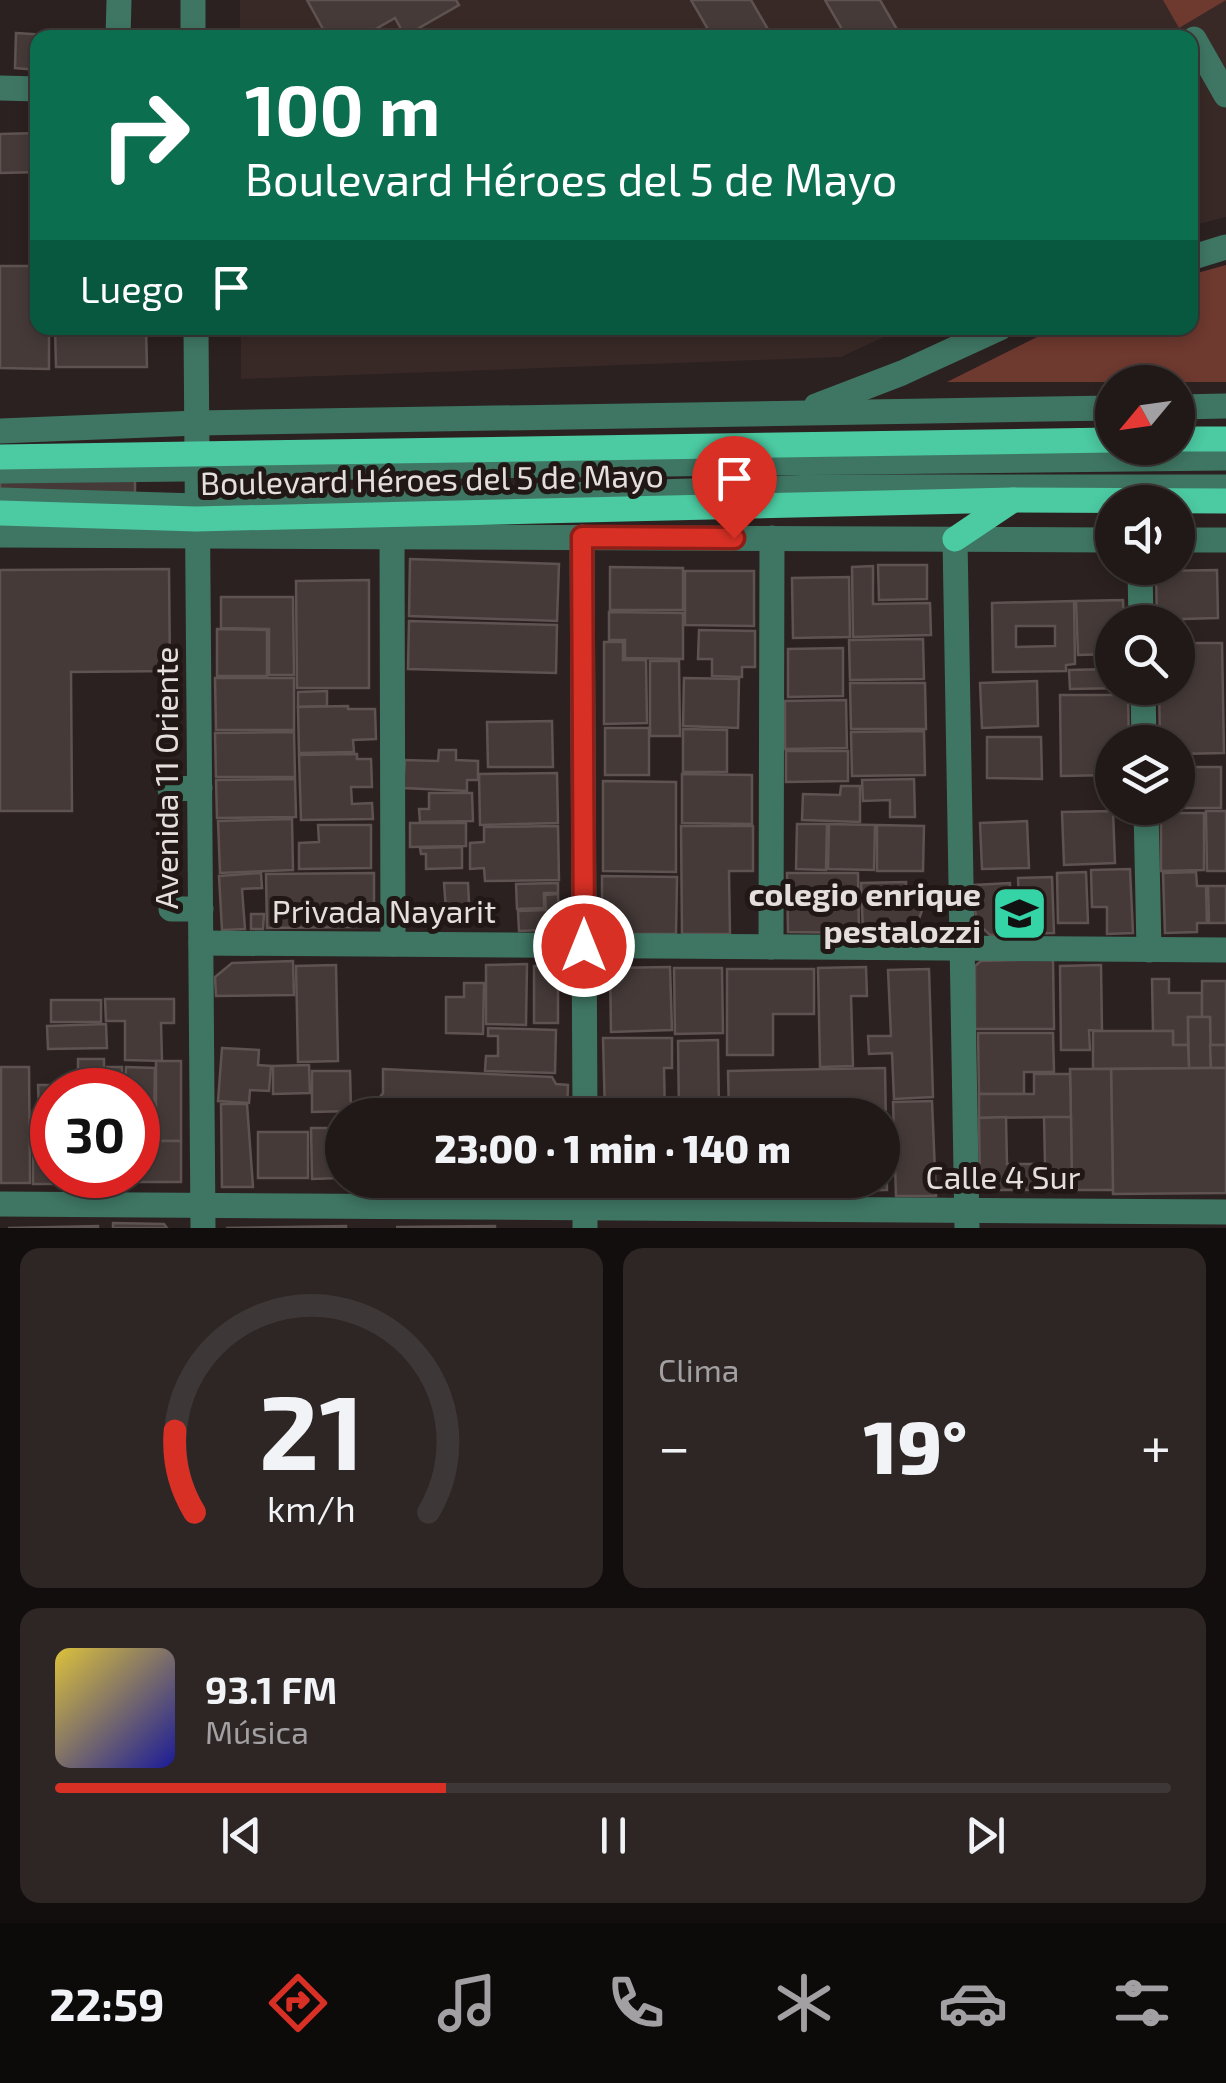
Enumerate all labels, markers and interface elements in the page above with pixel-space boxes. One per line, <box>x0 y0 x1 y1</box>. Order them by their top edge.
text: 100 m <box>245 66 440 150</box>
icon: right <box>80 70 210 200</box>
text: Boulevard Héroes del 5 de Mayo <box>245 151 897 205</box>
icon: arrive <box>204 260 259 315</box>
text: Luego <box>80 265 184 311</box>
north arrow <box>1095 365 1195 465</box>
map controls <box>1095 365 1195 825</box>
pin <box>692 436 777 539</box>
icon: arrive <box>707 451 762 506</box>
street label: Boulevard Héroes del 5 de Mayo <box>200 455 664 501</box>
button: sound <box>1095 485 1195 585</box>
button: search <box>1095 605 1195 705</box>
street label: Avenida 11 Oriente <box>146 647 184 909</box>
button: layers <box>1095 725 1195 825</box>
place label: colegio enrique pestalozzi <box>748 874 981 949</box>
school or university icon: colegio enrique pestalozzi <box>990 883 1050 943</box>
street label: Privada Nayarit <box>272 891 496 929</box>
position arrow <box>532 894 636 998</box>
speed limit sign: 30 <box>30 1068 160 1198</box>
text: 23:00 · 1 min · 140 m <box>434 1125 791 1171</box>
street label: Calle 4 Sur <box>926 1157 1081 1195</box>
text: Clima <box>658 1350 739 1388</box>
text: 21 <box>259 1366 364 1491</box>
text: 19° <box>863 1399 967 1489</box>
text: − <box>658 1412 690 1478</box>
text: + <box>1141 1412 1171 1478</box>
text: km/h <box>267 1486 356 1529</box>
text: 93.1 FM <box>205 1666 337 1712</box>
text: Música <box>205 1712 309 1750</box>
icon: previous <box>214 1808 269 1863</box>
icon: pause <box>586 1808 641 1863</box>
icon: next <box>958 1808 1013 1863</box>
icon: directions <box>263 1968 333 2038</box>
icon: music <box>432 1968 502 2038</box>
icon: phone <box>601 1968 671 2038</box>
icon: climate <box>769 1968 839 2038</box>
icon: car <box>938 1968 1008 2038</box>
icon: filters <box>1107 1968 1177 2038</box>
text: 22:59 <box>49 1976 165 2030</box>

